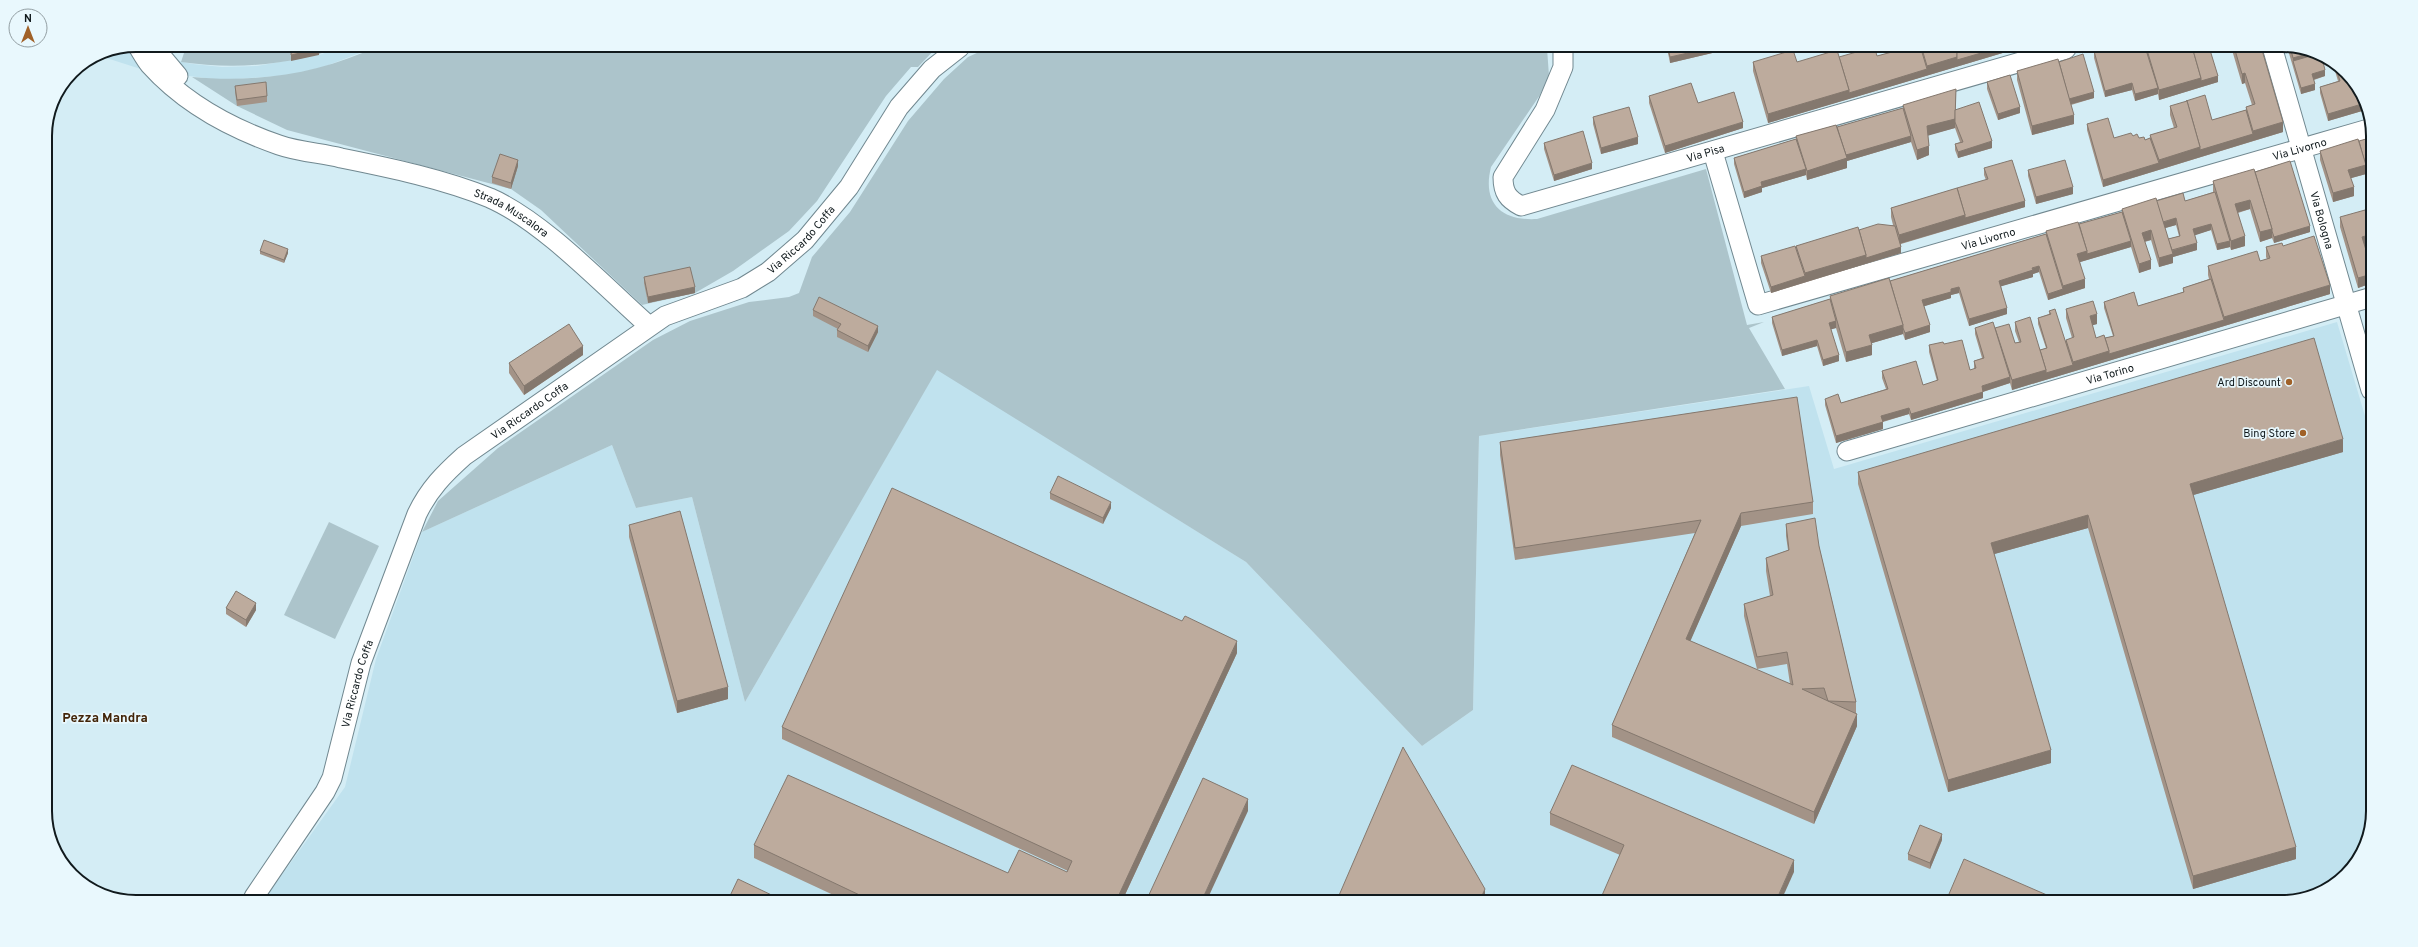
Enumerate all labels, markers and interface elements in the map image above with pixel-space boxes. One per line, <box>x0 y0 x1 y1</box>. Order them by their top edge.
north arrow <box>8 8 48 48</box>
text: N <box>24 12 32 26</box>
street label: Via Livorno <box>2271 135 2328 164</box>
street label: Via Pisa <box>1685 142 1726 166</box>
street label: Strada Muscalora <box>472 186 551 241</box>
street label: Via Bologna <box>2306 190 2336 251</box>
street label: Via Riccardo Coffa <box>765 203 839 278</box>
street label: Via Livorno <box>1960 225 2017 254</box>
street label: Via Torino <box>2085 361 2136 388</box>
place label: Ard Discount <box>2217 376 2281 390</box>
marker: Ard Discount <box>2284 377 2294 387</box>
street label: Via Riccardo Coffa <box>489 379 571 443</box>
place label: Bing Store <box>2243 427 2295 441</box>
marker: Bing Store <box>2298 428 2308 438</box>
street label: Via Riccardo Coffa <box>339 638 377 729</box>
district label: Pezza Mandra <box>62 711 148 727</box>

